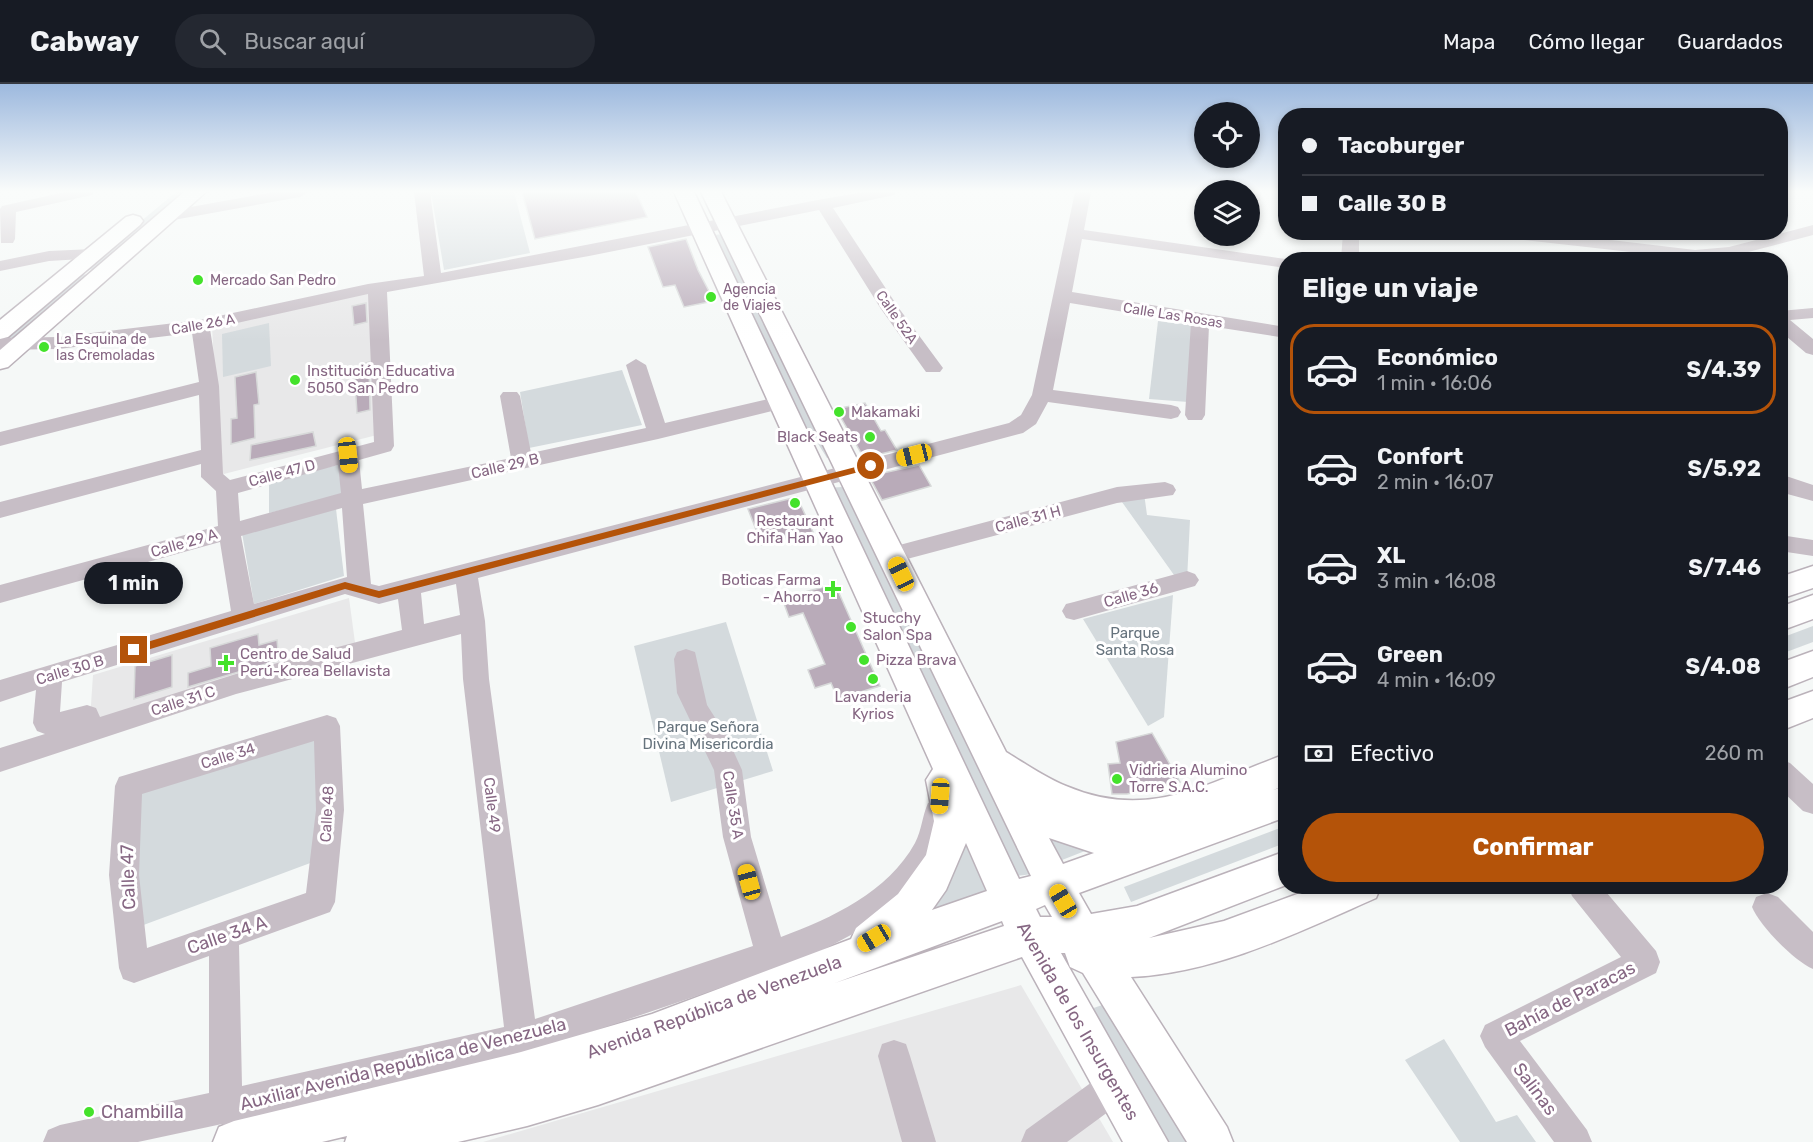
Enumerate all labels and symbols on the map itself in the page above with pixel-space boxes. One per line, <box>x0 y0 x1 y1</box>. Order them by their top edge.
place label: Mercado San Pedro <box>210 272 336 289</box>
marker: Mercado San Pedro <box>191 273 205 287</box>
place label: Agencia de Viajes <box>723 281 781 314</box>
street label: Calle 52A <box>872 287 921 348</box>
marker: Agencia de Viajes <box>704 290 718 304</box>
street label: Calle Las Rosas <box>1122 299 1224 332</box>
street label: Calle 26 A <box>170 310 237 338</box>
place label: La Esquina de las Cremoladas <box>56 331 155 364</box>
marker: La Esquina de las Cremoladas <box>37 340 51 354</box>
place label: Institución Educativa 5050 San Pedro <box>307 362 455 397</box>
marker: Institución Educativa 5050 San Pedro <box>288 373 302 387</box>
place label: Makamaki <box>851 403 920 421</box>
marker: Makamaki <box>832 405 846 419</box>
place label: Black Seats <box>777 428 858 446</box>
marker: Black Seats <box>863 430 877 444</box>
car <box>337 436 359 474</box>
car <box>894 442 934 468</box>
street label: Calle 29 B <box>469 449 541 483</box>
route start <box>857 452 884 479</box>
street label: Calle 47 D <box>247 455 317 491</box>
marker: Restaurant Chifa Han Yao <box>788 496 802 510</box>
street label: Calle 31 H <box>993 502 1063 536</box>
place label: Restaurant Chifa Han Yao <box>747 512 843 547</box>
street label: Calle 29 A <box>149 525 219 561</box>
car <box>885 554 917 594</box>
callout: 1 min <box>84 563 184 605</box>
place label: Boticas Farma - Ahorro <box>721 571 821 606</box>
street label: Calle 36 <box>1102 579 1160 611</box>
marker: Boticas Farma - Ahorro <box>826 582 840 596</box>
place label: Stucchy Salon Spa <box>863 609 932 644</box>
marker: Stucchy Salon Spa <box>844 620 858 634</box>
park label: Parque Santa Rosa <box>1096 624 1174 659</box>
route end <box>120 636 147 663</box>
place label: Centro de Salud Perú-Korea Bellavista <box>240 645 390 680</box>
street label: Calle 30 B <box>34 651 106 689</box>
place label: Pizza Brava <box>876 651 957 669</box>
marker: Pizza Brava <box>857 653 871 667</box>
marker: Centro de Salud Perú-Korea Bellavista <box>217 654 235 672</box>
marker: Lavanderia Kyrios <box>866 672 880 686</box>
street label: Calle 31 C <box>149 682 217 720</box>
place label: Lavanderia Kyrios <box>835 688 911 723</box>
park label: Parque Señora Divina Misericordia <box>642 718 774 753</box>
street label: Calle 34 <box>199 739 257 773</box>
place label: Vidrieria Alumino Torre S.A.C. <box>1129 761 1247 796</box>
street label: Calle 35 A <box>719 770 747 840</box>
marker: Vidrieria Alumino Torre S.A.C. <box>1110 772 1124 786</box>
street label: Calle 49 <box>480 776 504 834</box>
car <box>930 777 950 815</box>
street label: Calle 48 <box>317 785 337 843</box>
street label: Calle 47 <box>116 844 140 910</box>
car <box>736 862 762 902</box>
car <box>1046 881 1080 921</box>
street label: Calle 34 A <box>184 911 270 959</box>
street label: Avenida de los Insurgentes <box>1012 918 1144 1124</box>
car <box>854 921 894 955</box>
street label: Avenida República de Venezuela <box>584 951 844 1063</box>
street label: Bahía de Paracas <box>1501 957 1639 1041</box>
street label: Auxiliar Avenida República de Venezuela <box>238 1013 568 1115</box>
street label: Salinas <box>1508 1058 1562 1120</box>
place label: Chambilla <box>101 1101 184 1123</box>
marker: Chambilla <box>82 1105 96 1119</box>

